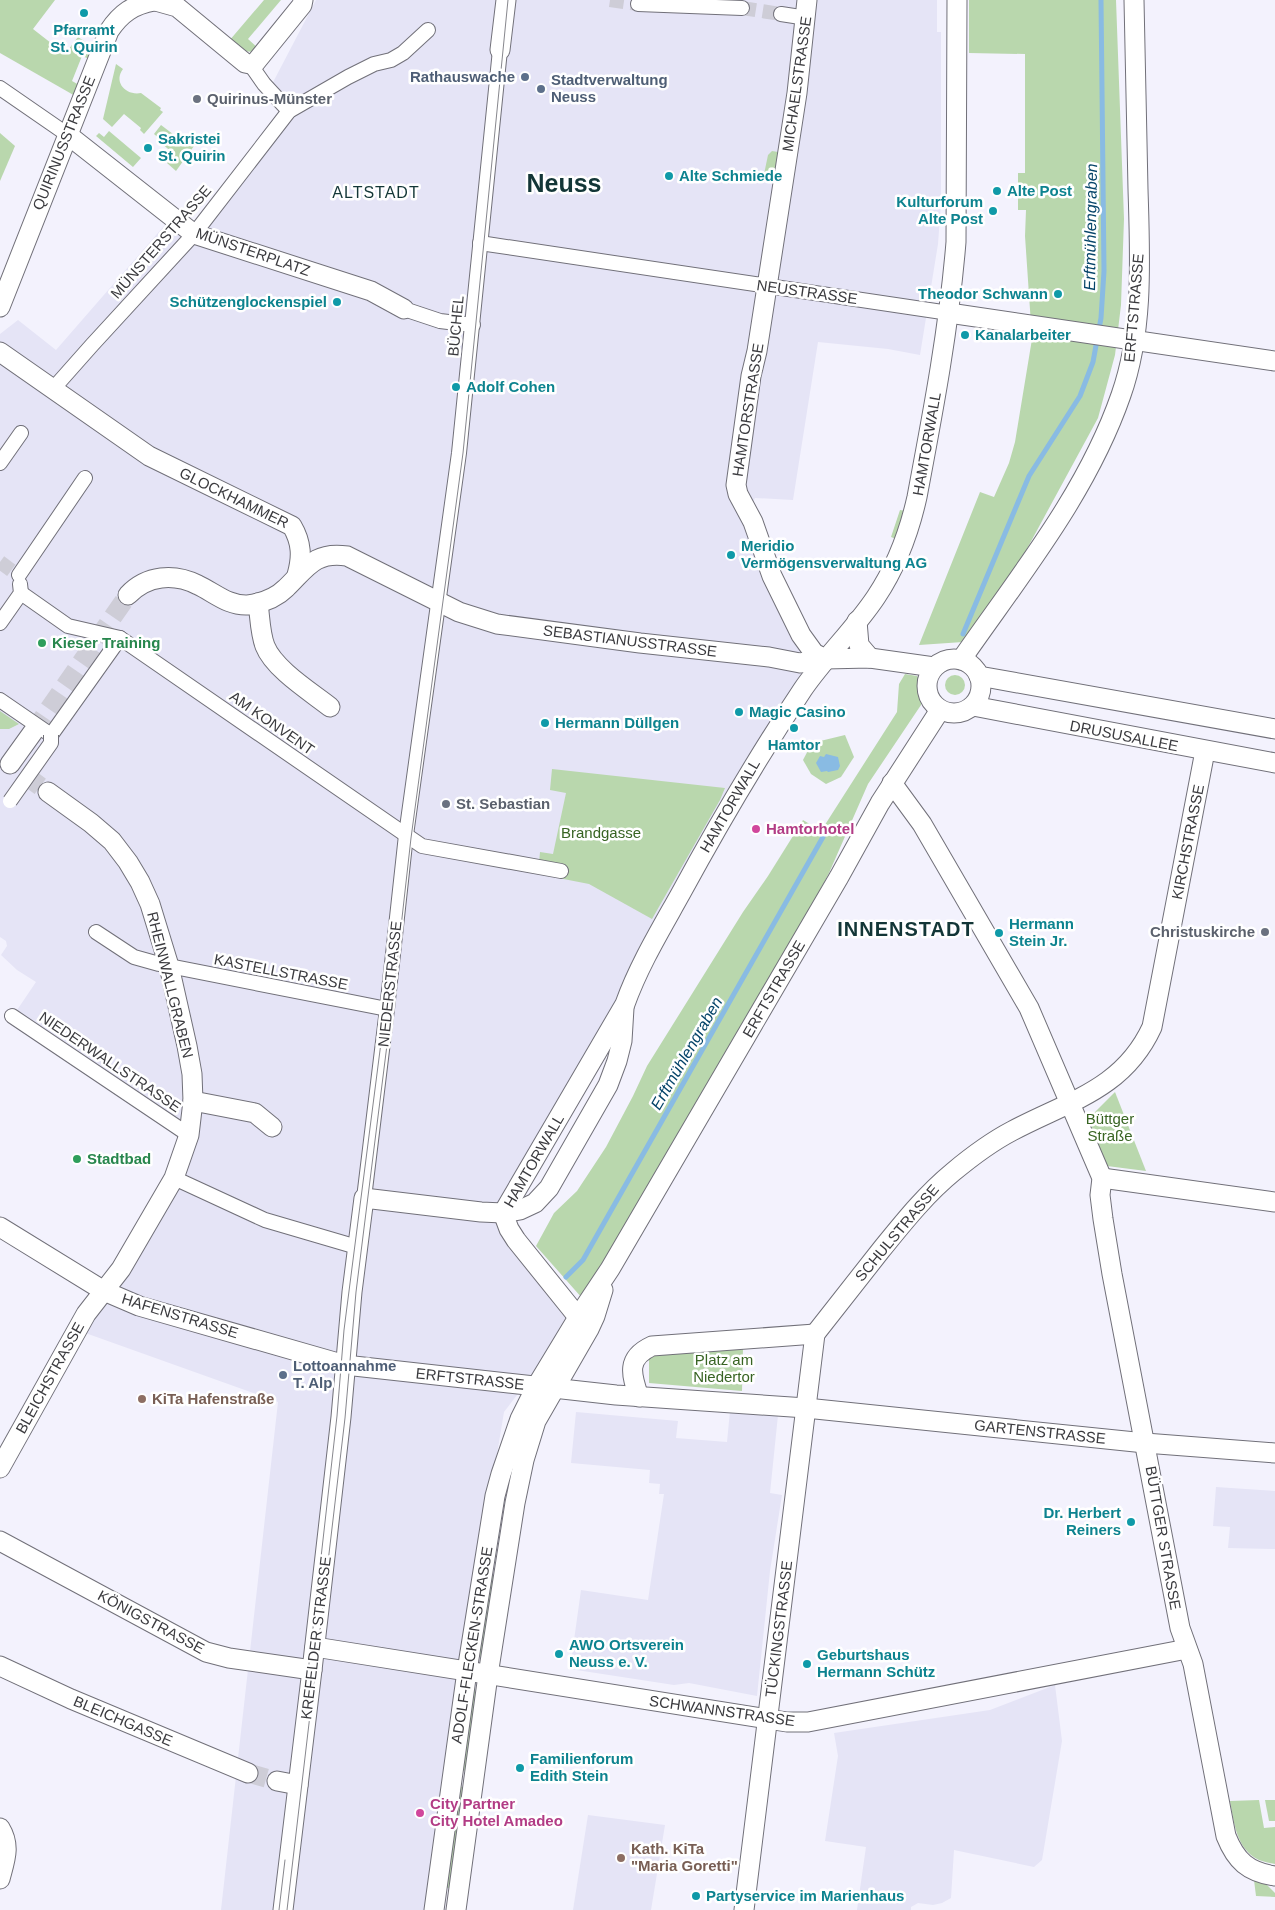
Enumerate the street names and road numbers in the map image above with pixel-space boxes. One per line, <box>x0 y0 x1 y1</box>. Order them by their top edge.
street label: MICHAELSTRASSE <box>779 15 814 153</box>
street label: QUIRINUSSTRASSE <box>29 73 98 212</box>
street label: MÜNSTERSTRASSE <box>107 182 214 302</box>
street label: MÜNSTERPLATZ <box>194 224 313 279</box>
street label: ERFTSTRASSE <box>1120 253 1147 363</box>
street label: NEUSTRASSE <box>756 276 859 307</box>
street label: BÜCHEL <box>444 295 467 357</box>
street label: HAMTORSTRASSE <box>729 342 766 478</box>
street label: HAMTORWALL <box>909 391 944 497</box>
street label: GLOCKHAMMER <box>177 464 292 531</box>
street label: SEBASTIANUSSTRASSE <box>542 621 718 660</box>
street label: AM KONVENT <box>227 687 318 758</box>
street label: DRUSUSALLEE <box>1068 717 1180 754</box>
street label: HAMTORWALL <box>696 756 763 855</box>
street label: KIRCHSTRASSE <box>1168 783 1207 901</box>
street label: RHEINWALLGRABEN <box>144 910 197 1060</box>
street label: NIEDERSTRASSE <box>374 920 405 1048</box>
street label: ERFTSTRASSE <box>739 937 808 1040</box>
street label: KASTELLSTRASSE <box>213 950 349 993</box>
street label: NIEDERWALLSTRASSE <box>36 1008 184 1115</box>
street label: HAMTORWALL <box>500 1111 567 1210</box>
street label: SCHULSTRASSE <box>851 1181 942 1284</box>
street label: HAFENSTRASSE <box>120 1290 240 1341</box>
street label: BLEICHSTRASSE <box>12 1319 87 1436</box>
street label: ERFTSTRASSE <box>415 1364 525 1393</box>
street label: GARTENSTRASSE <box>973 1416 1107 1447</box>
street label: BÜTTGER STRASSE <box>1142 1465 1185 1611</box>
street label: ADOLF-FLECKEN-STRASSE <box>448 1545 495 1745</box>
street label: KREFELDER STRASSE <box>297 1555 334 1720</box>
street label: TÜCKINGSTRASSE <box>762 1560 795 1698</box>
street label: KÖNIGSTRASSE <box>95 1586 207 1657</box>
street label: BLEICHGASSE <box>71 1692 175 1749</box>
street label: SCHWANNSTRASSE <box>648 1692 796 1729</box>

